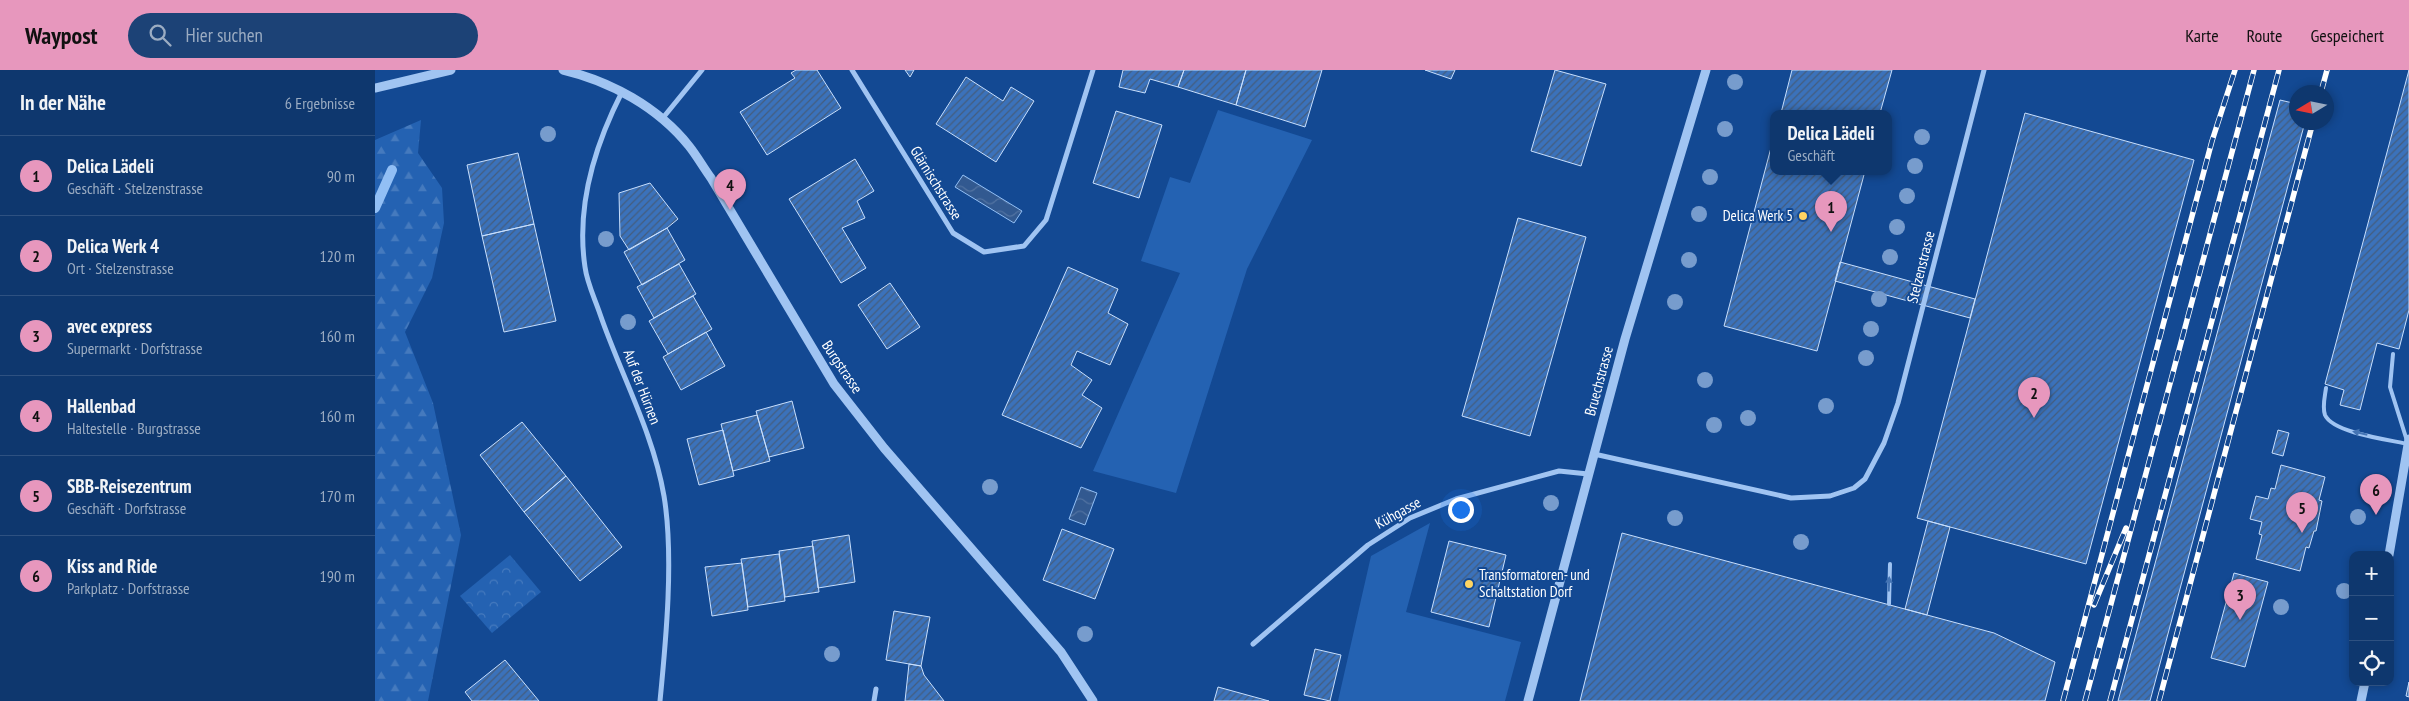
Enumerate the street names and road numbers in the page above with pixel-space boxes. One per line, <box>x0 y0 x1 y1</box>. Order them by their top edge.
street label: Glärnischstrasse <box>906 142 967 223</box>
street label: Stelzenstrasse <box>1902 229 1939 305</box>
street label: Burgstrasse <box>818 337 867 397</box>
street label: Bruechstrasse <box>1580 344 1617 418</box>
street label: Auf der Hürnen <box>620 347 665 427</box>
street label: Kühgasse <box>1372 492 1424 533</box>

